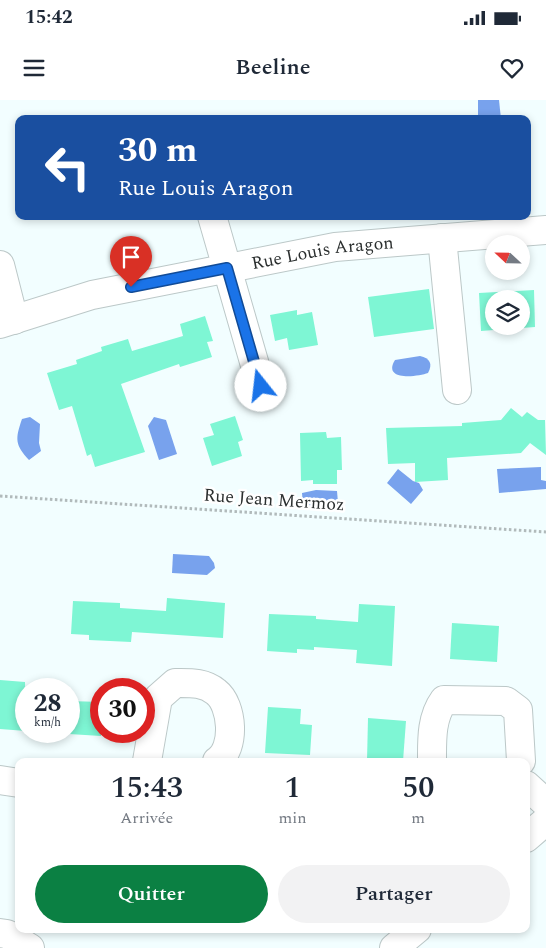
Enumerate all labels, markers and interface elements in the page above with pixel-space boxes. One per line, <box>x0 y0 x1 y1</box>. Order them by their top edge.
text: 15:42 <box>25 3 73 32</box>
text: Beeline <box>235 51 311 84</box>
icon: menu <box>20 54 48 82</box>
icon: heart <box>498 54 526 82</box>
text: 30 m <box>118 124 198 177</box>
icon: left <box>35 135 100 200</box>
text: Rue Louis Aragon <box>118 172 294 205</box>
street label: Rue Louis Aragon <box>249 229 395 277</box>
north arrow <box>485 235 530 280</box>
map controls <box>485 235 530 335</box>
pin <box>110 236 152 287</box>
icon: arrive <box>117 243 145 271</box>
button: layers <box>485 290 530 335</box>
position arrow <box>234 359 286 411</box>
street label: Rue Jean Mermoz <box>203 482 345 518</box>
speed limit sign: 30 <box>90 678 155 743</box>
text: 28 <box>33 685 62 723</box>
text: km/h <box>34 713 61 732</box>
text: 15:43 <box>111 765 183 811</box>
text: 1 <box>284 765 301 811</box>
text: 50 <box>402 765 434 811</box>
text: Arrivée <box>120 806 173 830</box>
text: min <box>278 806 306 830</box>
text: m <box>411 806 425 830</box>
button: Quitter <box>35 865 268 923</box>
button: Partager <box>278 865 510 923</box>

